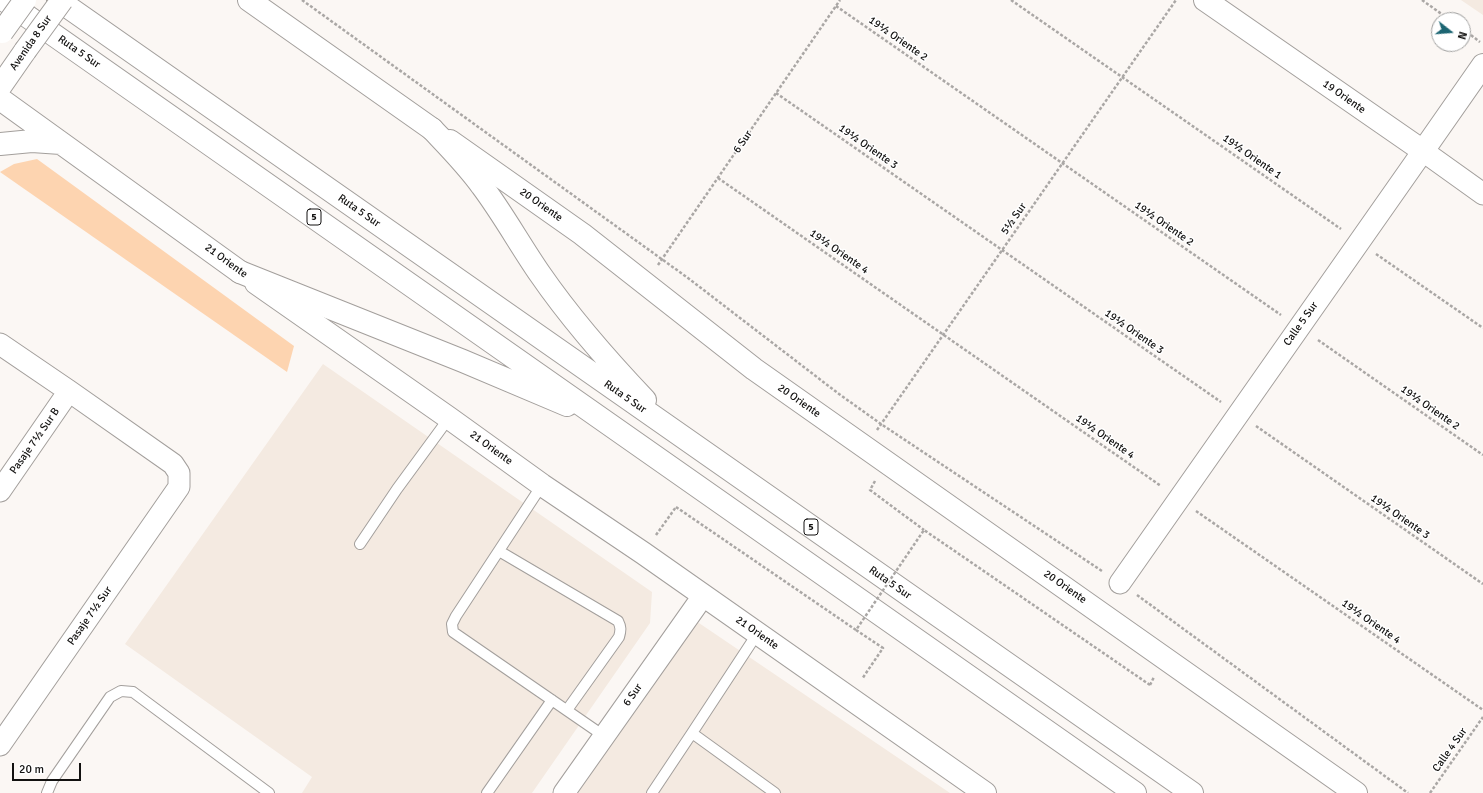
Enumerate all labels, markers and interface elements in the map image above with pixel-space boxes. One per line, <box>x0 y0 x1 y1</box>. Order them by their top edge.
north arrow <box>1431 12 1471 52</box>
street label: Avenida 8 Sur <box>7 13 55 73</box>
street label: 19½ Oriente 2 <box>866 14 930 64</box>
text: N <box>1455 30 1469 41</box>
street label: Ruta 5 Sur <box>55 33 103 71</box>
street label: 19 Oriente <box>1320 77 1368 117</box>
street label: 19½ Oriente 3 <box>836 122 900 172</box>
street label: 6 Sur <box>731 128 755 156</box>
street label: 19½ Oriente 1 <box>1220 132 1284 182</box>
street label: 20 Oriente <box>517 185 565 225</box>
street label: Ruta 5 Sur <box>335 192 383 230</box>
street label: 19½ Oriente 2 <box>1132 199 1196 249</box>
street label: 5½ Sur <box>998 201 1030 237</box>
road number: 5 <box>307 209 321 225</box>
street label: 19½ Oriente 4 <box>807 227 871 277</box>
street label: 21 Oriente <box>202 241 250 281</box>
street label: Calle 5 Sur <box>1281 299 1321 349</box>
street label: 19½ Oriente 3 <box>1102 307 1166 357</box>
street label: Ruta 5 Sur <box>601 378 649 416</box>
street label: 20 Oriente <box>775 381 823 421</box>
street label: 19½ Oriente 2 <box>1398 383 1462 433</box>
street label: Pasaje 7½ Sur B <box>7 405 63 477</box>
street label: 19½ Oriente 4 <box>1073 412 1137 462</box>
street label: 21 Oriente <box>467 428 515 468</box>
street label: 19½ Oriente 3 <box>1368 492 1432 542</box>
road number: 5 <box>804 519 818 535</box>
street label: Ruta 5 Sur <box>866 564 914 602</box>
street label: 20 Oriente <box>1041 567 1089 607</box>
street label: Pasaje 7½ Sur <box>65 584 115 648</box>
street label: 19½ Oriente 4 <box>1339 597 1403 647</box>
street label: 21 Oriente <box>733 613 781 653</box>
street label: 6 Sur <box>621 681 645 709</box>
street label: Calle 4 Sur <box>1430 725 1470 775</box>
scale bar <box>14 755 83 781</box>
text: 20 m <box>19 762 44 777</box>

